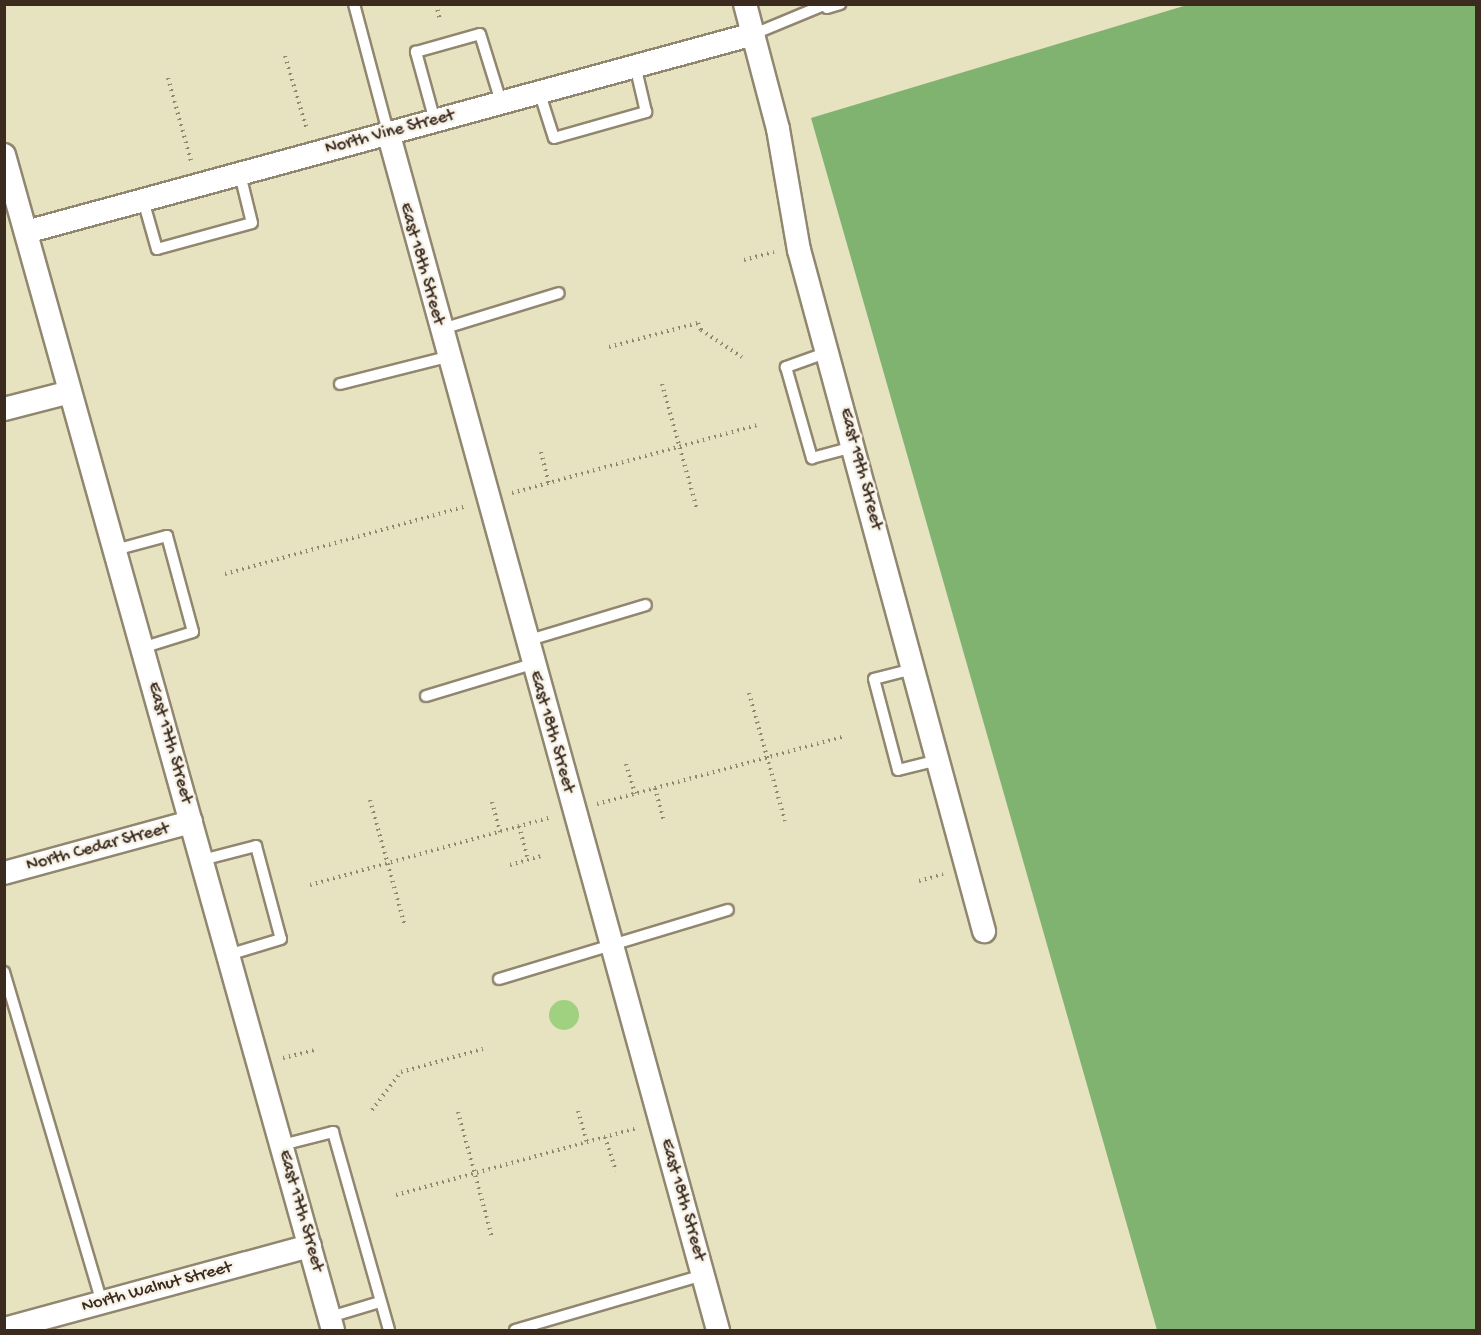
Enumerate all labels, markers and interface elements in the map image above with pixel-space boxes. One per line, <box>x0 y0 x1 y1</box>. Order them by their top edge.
street label: North Vine Street <box>323 105 457 161</box>
street label: East 18th Street <box>393 201 449 327</box>
street label: East 19th Street <box>833 406 887 532</box>
street label: East 18th Street <box>523 669 579 795</box>
street label: East 17th Street <box>141 680 197 806</box>
street label: North Cedar Street <box>24 819 172 877</box>
street label: East 18th Street <box>654 1137 710 1263</box>
street label: East 17th Street <box>272 1148 328 1274</box>
street label: North Walnut Street <box>80 1258 234 1318</box>

